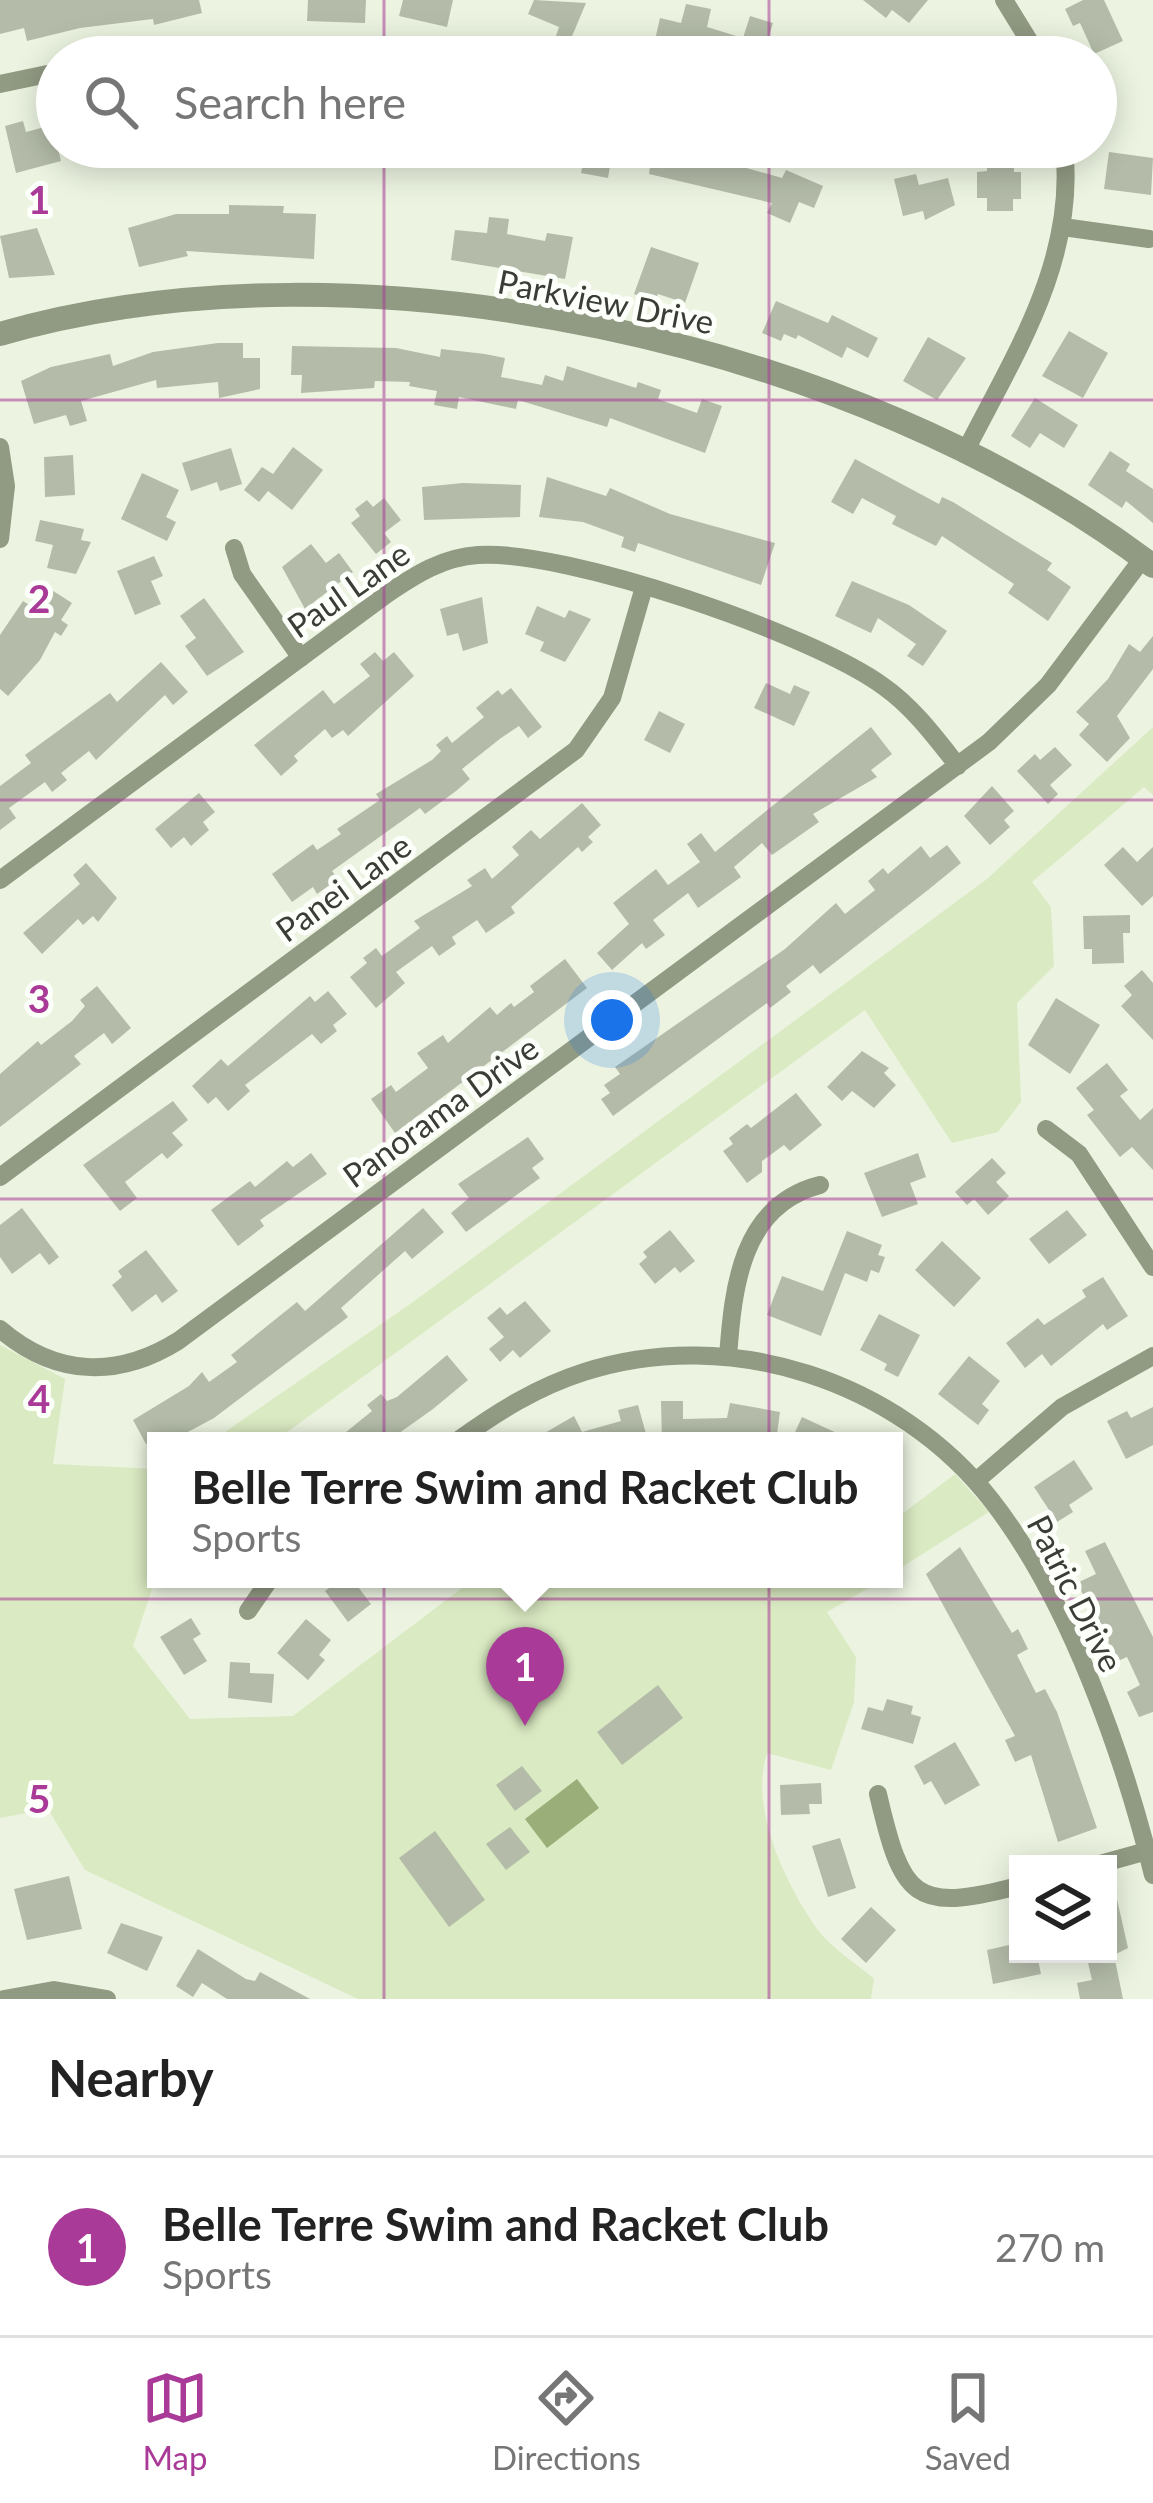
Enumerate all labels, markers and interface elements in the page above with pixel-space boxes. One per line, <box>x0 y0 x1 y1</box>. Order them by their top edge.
search box <box>36 36 1117 168</box>
icon: search <box>78 69 144 135</box>
text: Search here <box>174 75 406 129</box>
text: 1 <box>28 176 50 222</box>
street label: Parkview Drive <box>495 260 717 342</box>
street label: Paul Lane <box>279 533 417 645</box>
text: 2 <box>28 575 50 621</box>
street label: Panei Lane <box>268 825 418 949</box>
text: 3 <box>28 975 50 1021</box>
your location <box>582 990 642 1050</box>
street label: Panorama Drive <box>335 1027 545 1195</box>
text: 4 <box>28 1375 50 1421</box>
popup <box>147 1432 903 1588</box>
text: Belle Terre Swim and Racket Club <box>192 1460 858 1514</box>
street label: Patric Drive <box>1020 1508 1132 1678</box>
text: Sports <box>192 1514 301 1560</box>
pin: 1 <box>486 1627 564 1726</box>
text: 5 <box>28 1775 50 1821</box>
map controls <box>1009 1855 1117 1963</box>
button: layers <box>1009 1855 1117 1963</box>
text: Nearby <box>48 2047 214 2108</box>
text: Belle Terre Swim and Racket Club <box>162 2197 829 2251</box>
text: 1 <box>76 2224 98 2270</box>
text: 270 m <box>995 2224 1105 2270</box>
text: Sports <box>162 2251 272 2297</box>
tab: Map <box>142 2365 208 2477</box>
tab: Directions <box>492 2365 641 2477</box>
tab: Saved <box>925 2365 1011 2477</box>

